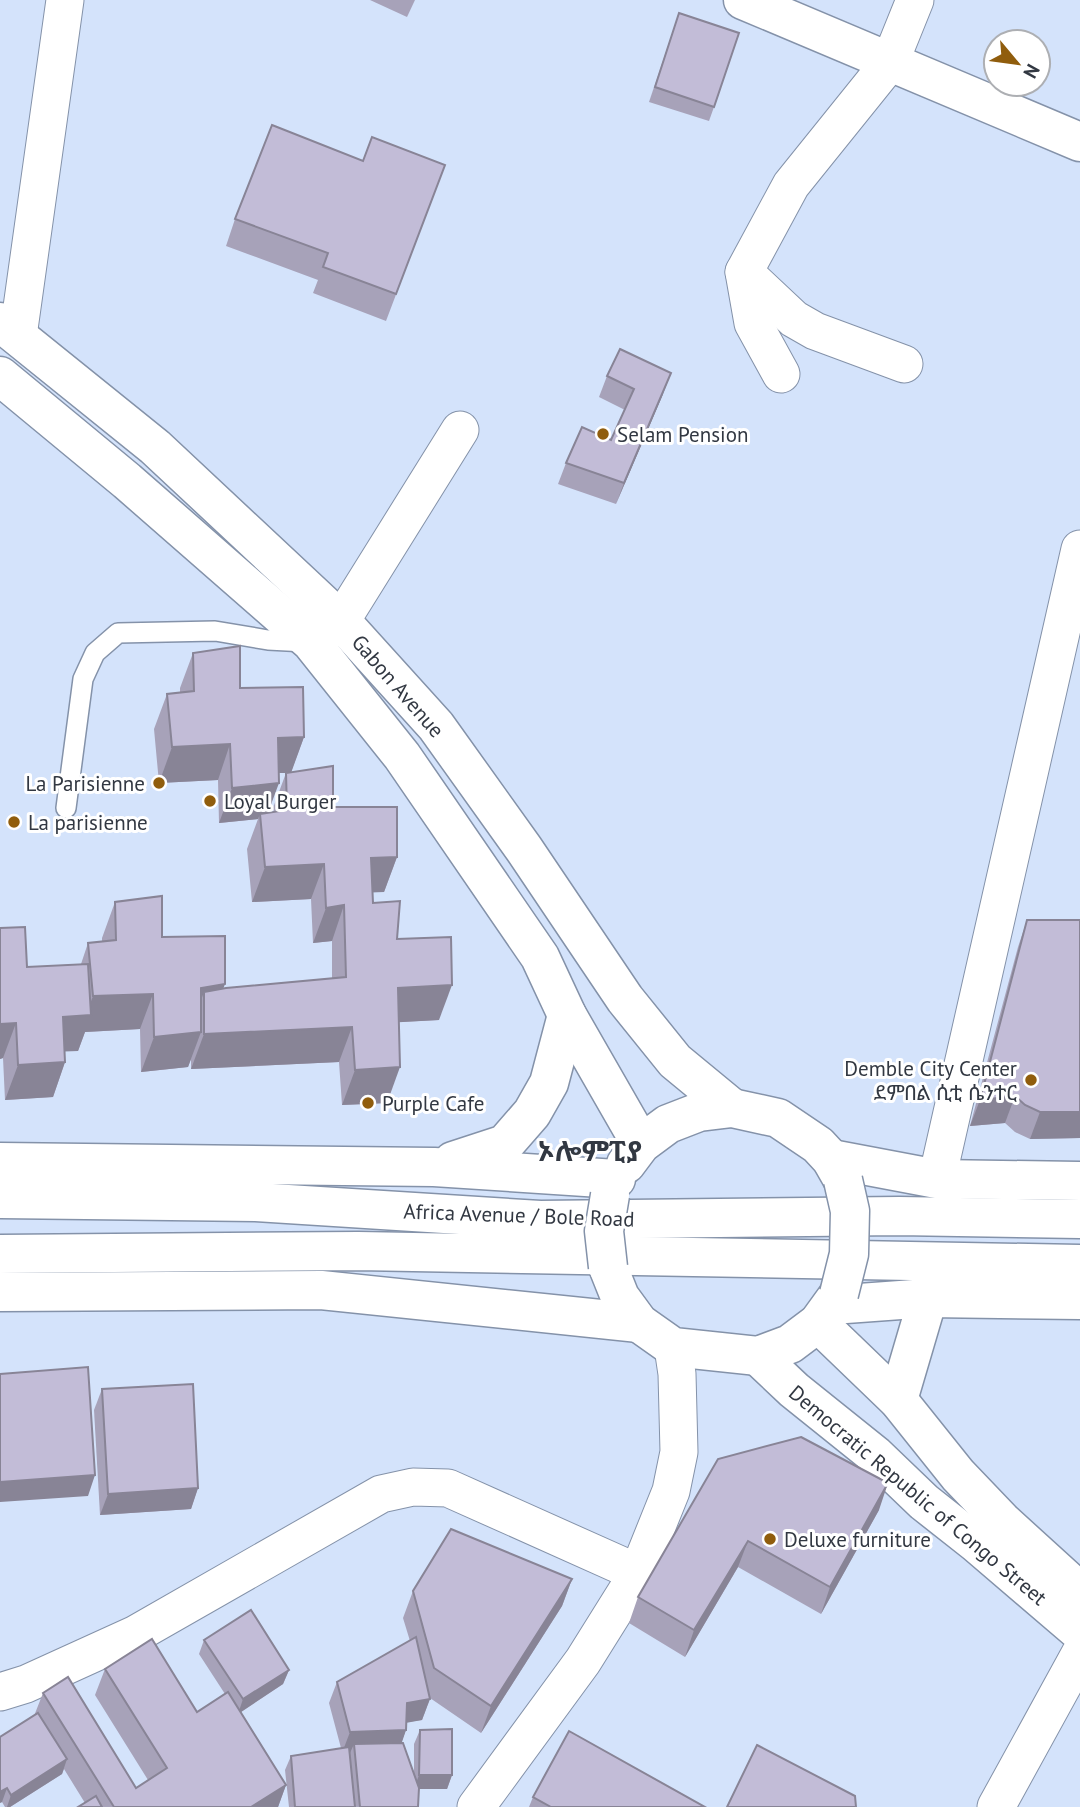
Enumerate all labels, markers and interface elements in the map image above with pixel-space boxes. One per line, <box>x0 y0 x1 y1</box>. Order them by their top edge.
north arrow <box>982 28 1052 98</box>
text: N <box>1018 60 1045 83</box>
place label: Selam Pension <box>617 421 748 448</box>
marker: Selam Pension <box>595 426 611 442</box>
street label: Gabon Avenue <box>346 629 450 743</box>
place label: La Parisienne <box>26 770 145 797</box>
marker: La Parisienne <box>151 775 167 791</box>
place label: Loyal Burger <box>224 788 336 815</box>
marker: Loyal Burger <box>202 793 218 809</box>
place label: La parisienne <box>28 809 148 836</box>
marker: La parisienne <box>6 814 22 830</box>
place label: Demble City Center ደምበል ሲቲ ሴንተር <box>844 1055 1017 1106</box>
marker: Demble City Center ደምበል ሲቲ ሴንተር <box>1023 1072 1039 1088</box>
place label: Purple Cafe <box>382 1090 484 1117</box>
marker: Purple Cafe <box>360 1095 376 1111</box>
district label: ኦሎምፒያ <box>538 1132 642 1169</box>
street label: Africa Avenue / Bole Road <box>403 1197 635 1233</box>
street label: Democratic Republic of Congo Street <box>783 1379 1053 1611</box>
place label: Deluxe furniture <box>784 1526 931 1553</box>
marker: Deluxe furniture <box>762 1531 778 1547</box>

